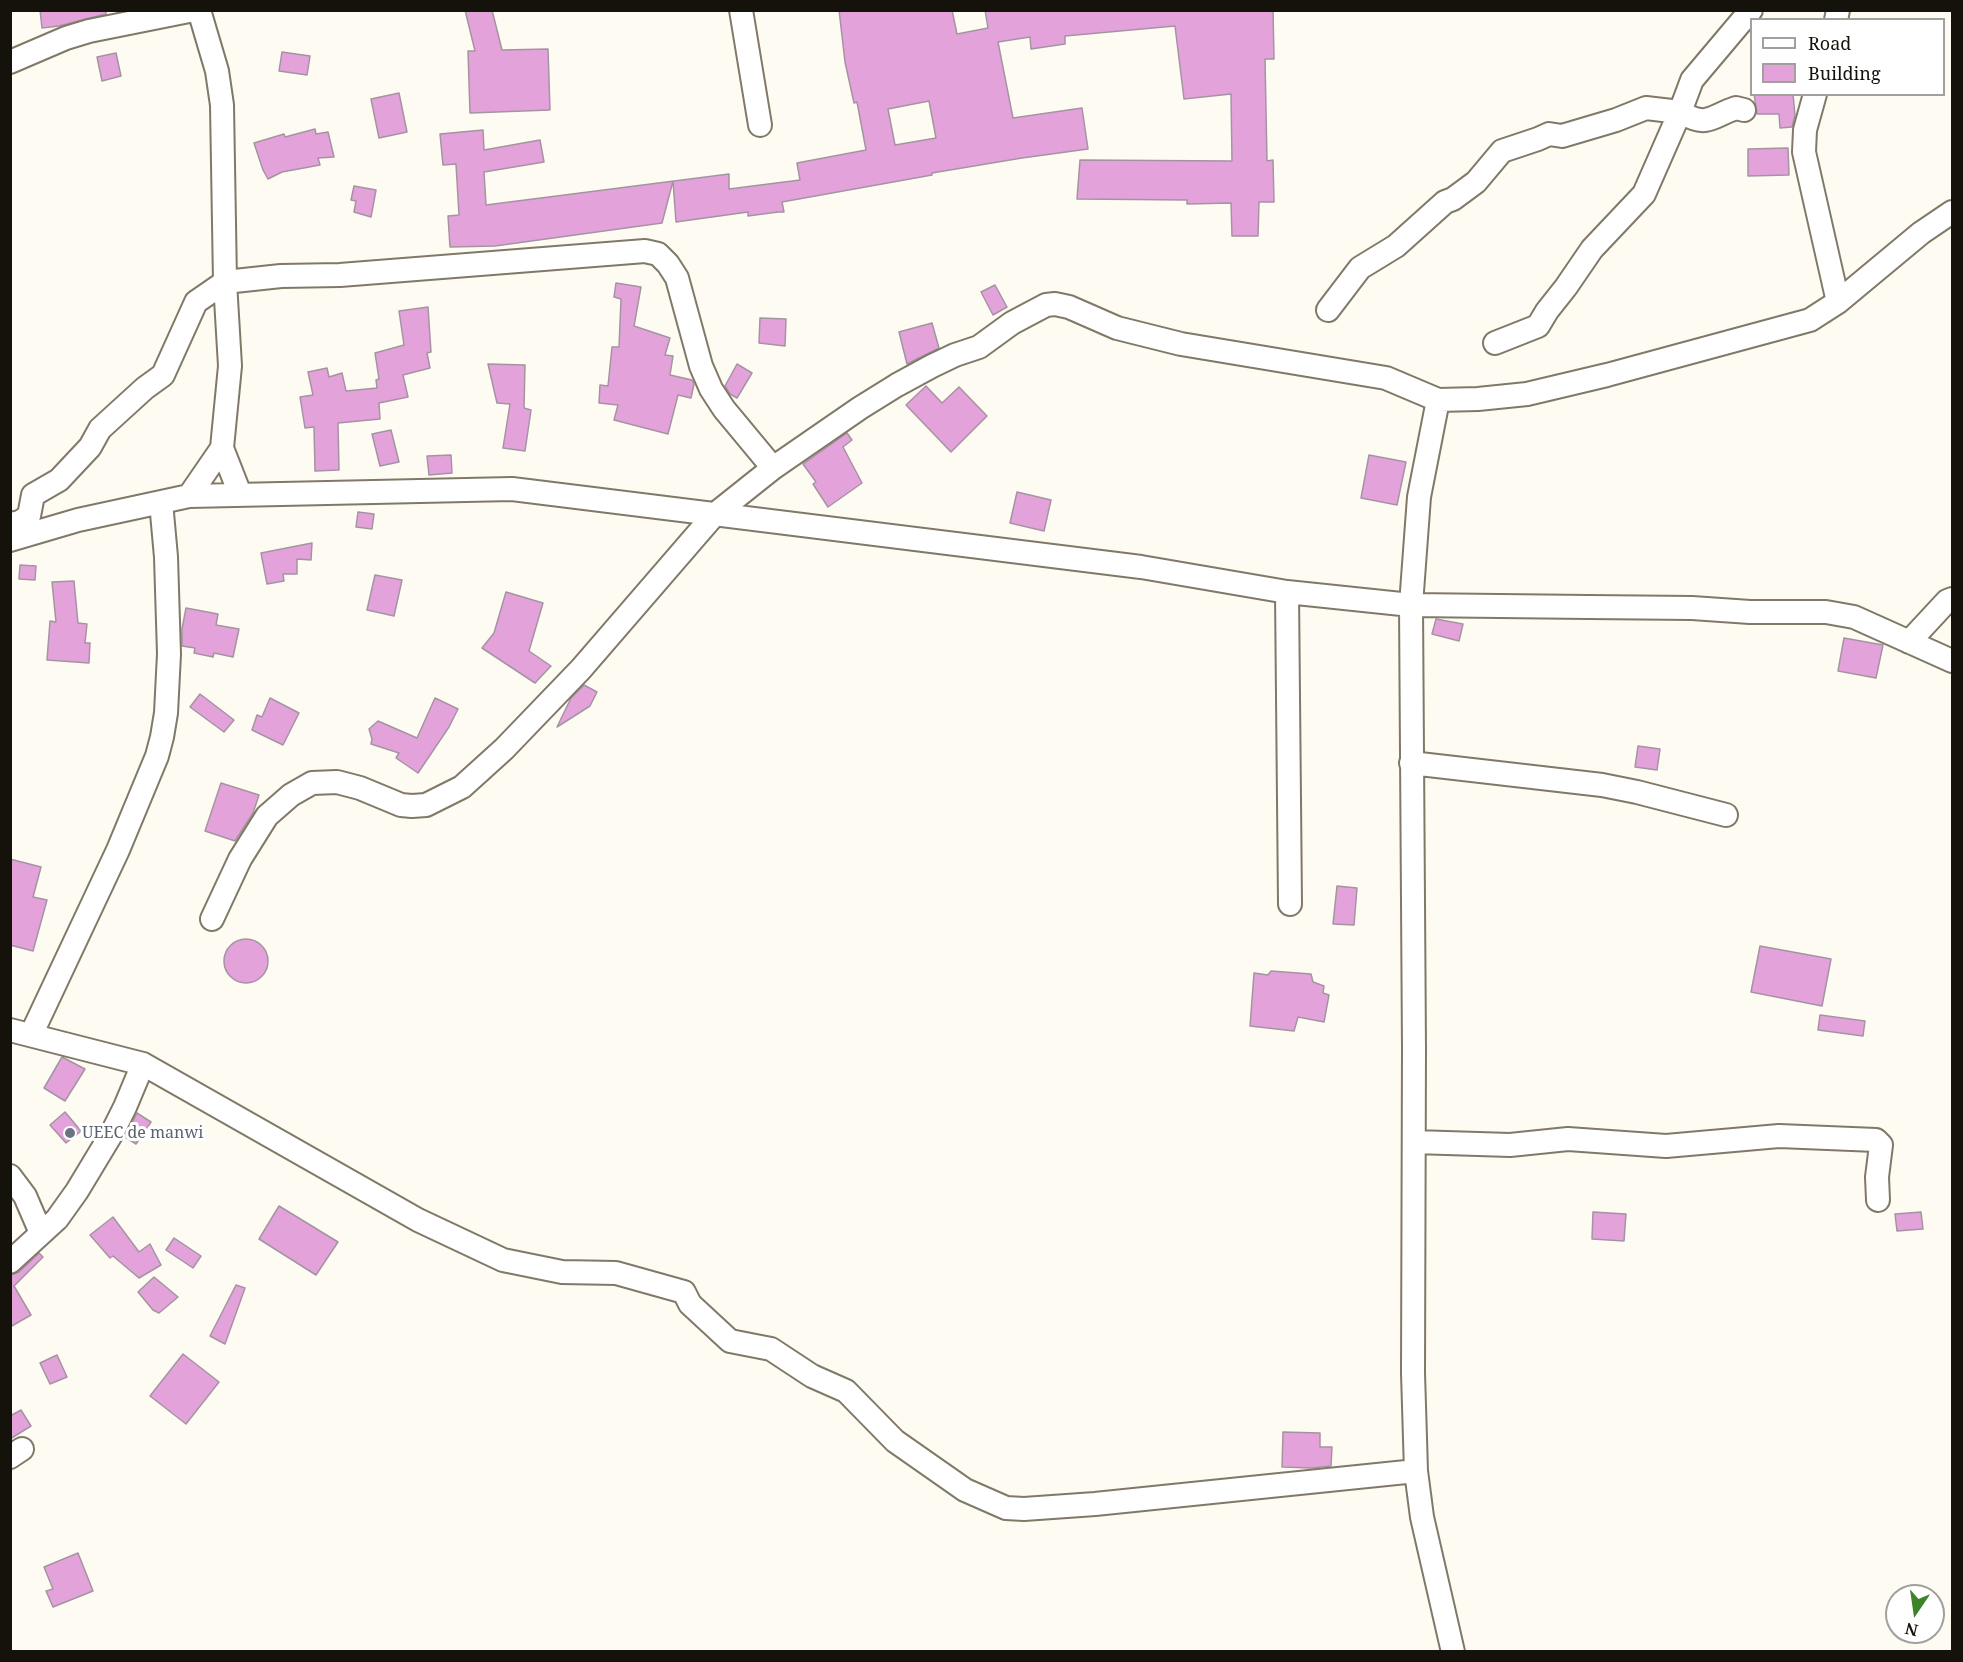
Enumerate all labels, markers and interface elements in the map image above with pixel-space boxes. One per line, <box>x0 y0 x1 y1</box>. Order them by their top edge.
legend <box>1750 18 1945 96</box>
text: Road <box>1808 31 1851 55</box>
text: Building <box>1808 61 1881 85</box>
place label: UEEC de manwi <box>82 1123 203 1143</box>
marker: UEEC de manwi <box>63 1126 77 1140</box>
north arrow <box>1885 1584 1945 1644</box>
text: N <box>1903 1617 1920 1642</box>

